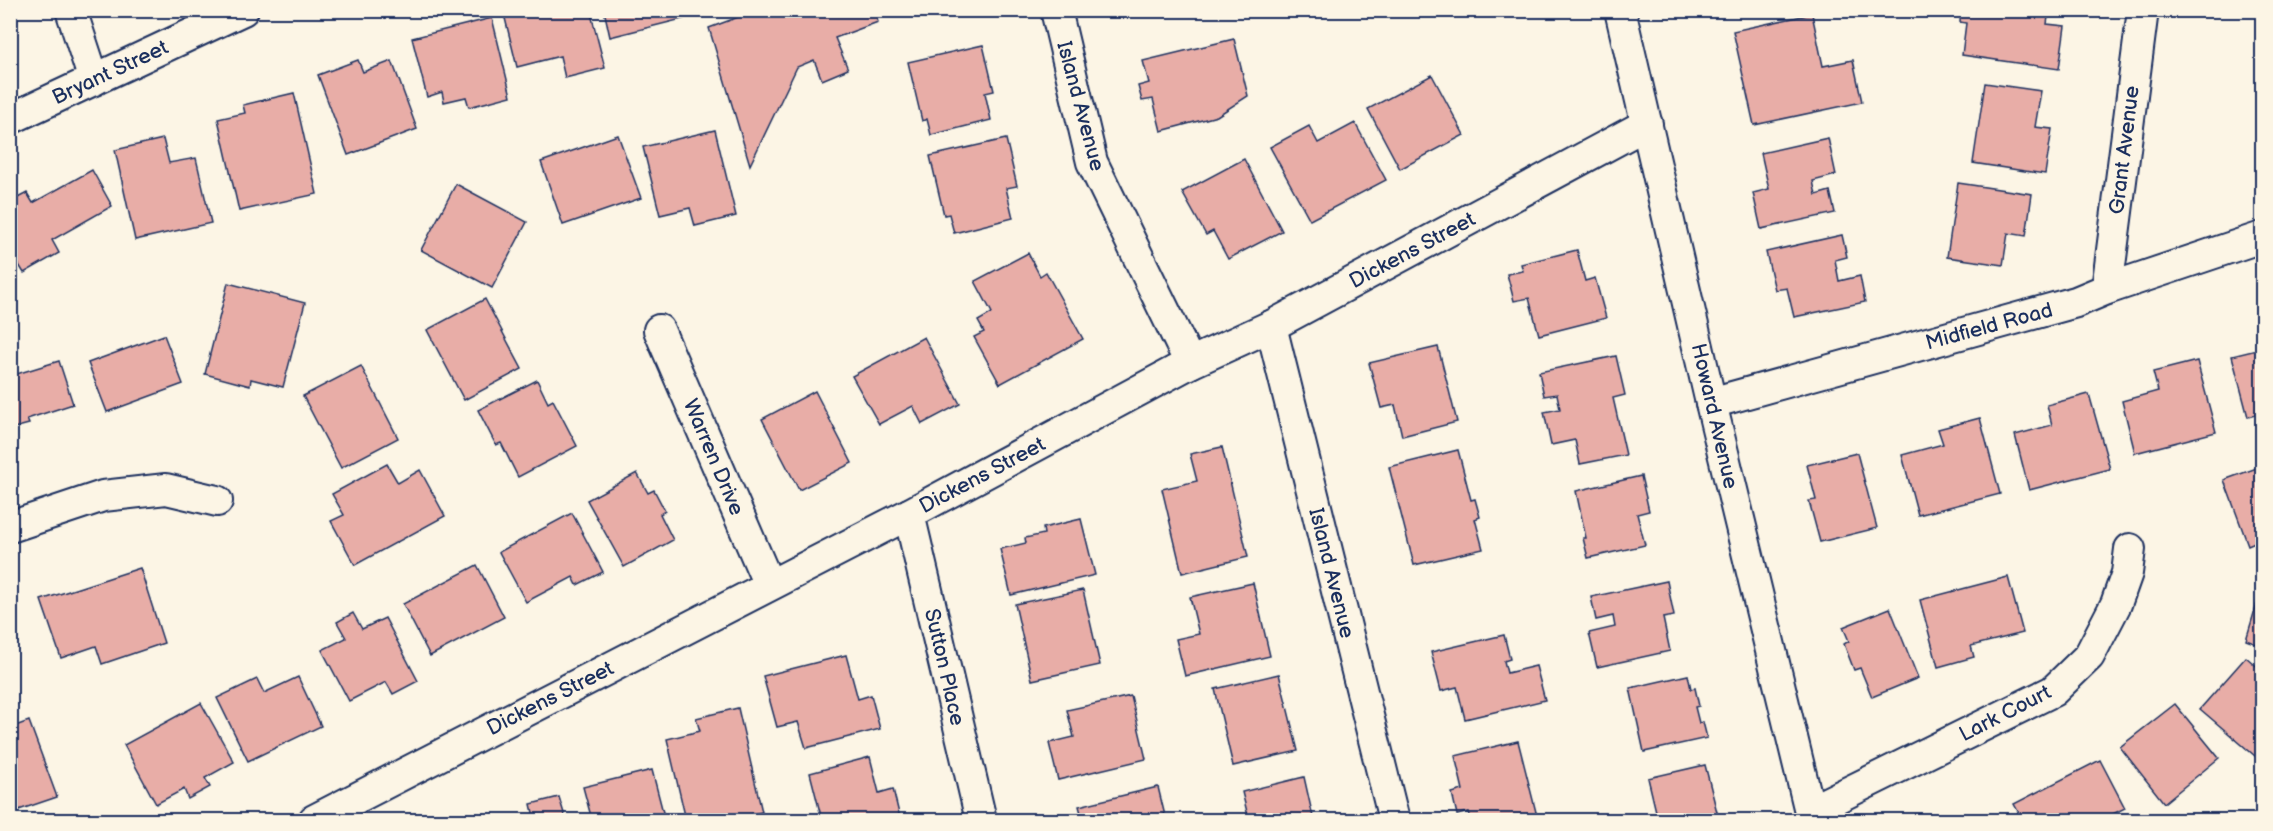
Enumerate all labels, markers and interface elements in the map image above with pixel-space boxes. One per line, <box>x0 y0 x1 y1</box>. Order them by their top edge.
street label: Bryant Street <box>48 34 173 110</box>
street label: Island Avenue <box>1051 38 1110 174</box>
street label: Grant Avenue <box>2104 84 2145 216</box>
street label: Dickens Street <box>1345 207 1480 294</box>
street label: Midfield Road <box>1923 297 2056 355</box>
street label: Howard Avenue <box>1686 341 1743 491</box>
street label: Warren Drive <box>678 395 749 519</box>
street label: Dickens Street <box>915 432 1050 519</box>
street label: Island Avenue <box>1303 505 1360 641</box>
street label: Sutton Place <box>919 606 970 728</box>
street label: Dickens Street <box>483 656 618 741</box>
street label: Lark Court <box>1955 679 2056 747</box>

